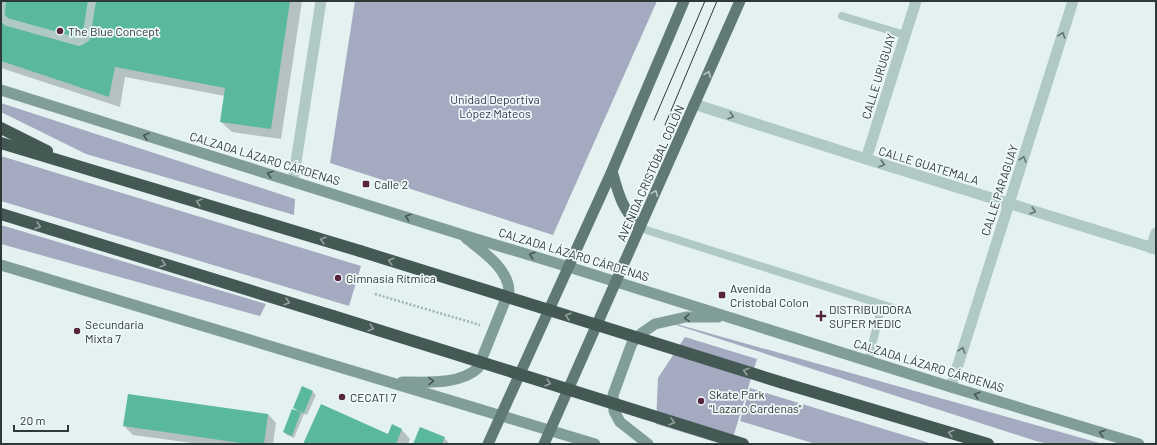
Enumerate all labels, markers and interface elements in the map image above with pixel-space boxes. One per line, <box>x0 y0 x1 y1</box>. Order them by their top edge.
place label: The Blue Concept <box>68 24 159 38</box>
marker: The Blue Concept <box>55 26 65 36</box>
street label: CALLE URUGUAY <box>858 31 898 121</box>
one-way arrow <box>1057 32 1066 39</box>
one-way arrow <box>703 70 711 78</box>
park label: Unidad Deportiva López Mateos <box>450 92 540 120</box>
street label: AVENIDA CRISTÓBAL COLÓN <box>614 103 686 243</box>
one-way arrow <box>728 111 735 120</box>
street label: CALZADA LÁZARO CÁRDENAS <box>188 128 342 188</box>
one-way arrow <box>143 132 150 140</box>
street label: CALLE PARAGUAY <box>978 142 1020 237</box>
street label: CALLE GUATEMALA <box>877 143 981 187</box>
one-way arrow <box>1018 156 1027 163</box>
one-way arrow <box>878 159 885 168</box>
one-way arrow <box>267 170 274 179</box>
place label: Calle 2 <box>374 177 408 191</box>
marker: Calle 2 <box>361 179 371 189</box>
one-way arrow <box>650 189 658 197</box>
one-way arrow <box>195 198 202 207</box>
one-way arrow <box>1029 206 1036 215</box>
one-way arrow <box>404 214 411 222</box>
one-way arrow <box>35 221 42 230</box>
street label: CALZADA LÁZARO CÁRDENAS <box>497 224 651 284</box>
one-way arrow <box>320 236 327 245</box>
one-way arrow <box>529 251 536 260</box>
one-way arrow <box>387 257 394 266</box>
one-way arrow <box>159 259 166 268</box>
place label: Gimnasia Rítmica <box>346 271 436 285</box>
marker: Gimnasia Rítmica <box>333 273 343 283</box>
place label: Avenida Cristobal Colon <box>730 281 809 309</box>
marker: Avenida Cristobal Colon <box>717 290 727 300</box>
one-way arrow <box>283 297 290 306</box>
place label: DISTRIBUIDORA SUPER MEDIC <box>829 302 912 330</box>
marker: DISTRIBUIDORA SUPER MEDIC <box>816 311 826 321</box>
one-way arrow <box>565 312 572 321</box>
one-way arrow <box>684 313 690 322</box>
place label: Secundaria Mixta 7 <box>85 317 144 345</box>
one-way arrow <box>367 323 374 332</box>
marker: Secundaria Mixta 7 <box>72 326 82 336</box>
street label: CALZADA LÁZARO CÁRDENAS <box>852 335 1006 395</box>
one-way arrow <box>958 346 966 353</box>
one-way arrow <box>743 367 750 376</box>
one-way arrow <box>428 377 434 386</box>
one-way arrow <box>544 378 551 387</box>
place label: Skate Park "Lazaro Cardenas" <box>709 387 802 415</box>
place label: CECATI 7 <box>350 390 397 404</box>
one-way arrow <box>974 391 981 400</box>
marker: CECATI 7 <box>337 392 347 402</box>
marker: Skate Park "Lazaro Cardenas" <box>696 396 706 406</box>
scale bar <box>14 407 68 433</box>
text: 20 m <box>20 413 46 427</box>
one-way arrow <box>669 417 676 426</box>
one-way arrow <box>947 429 954 438</box>
one-way arrow <box>1099 429 1106 438</box>

